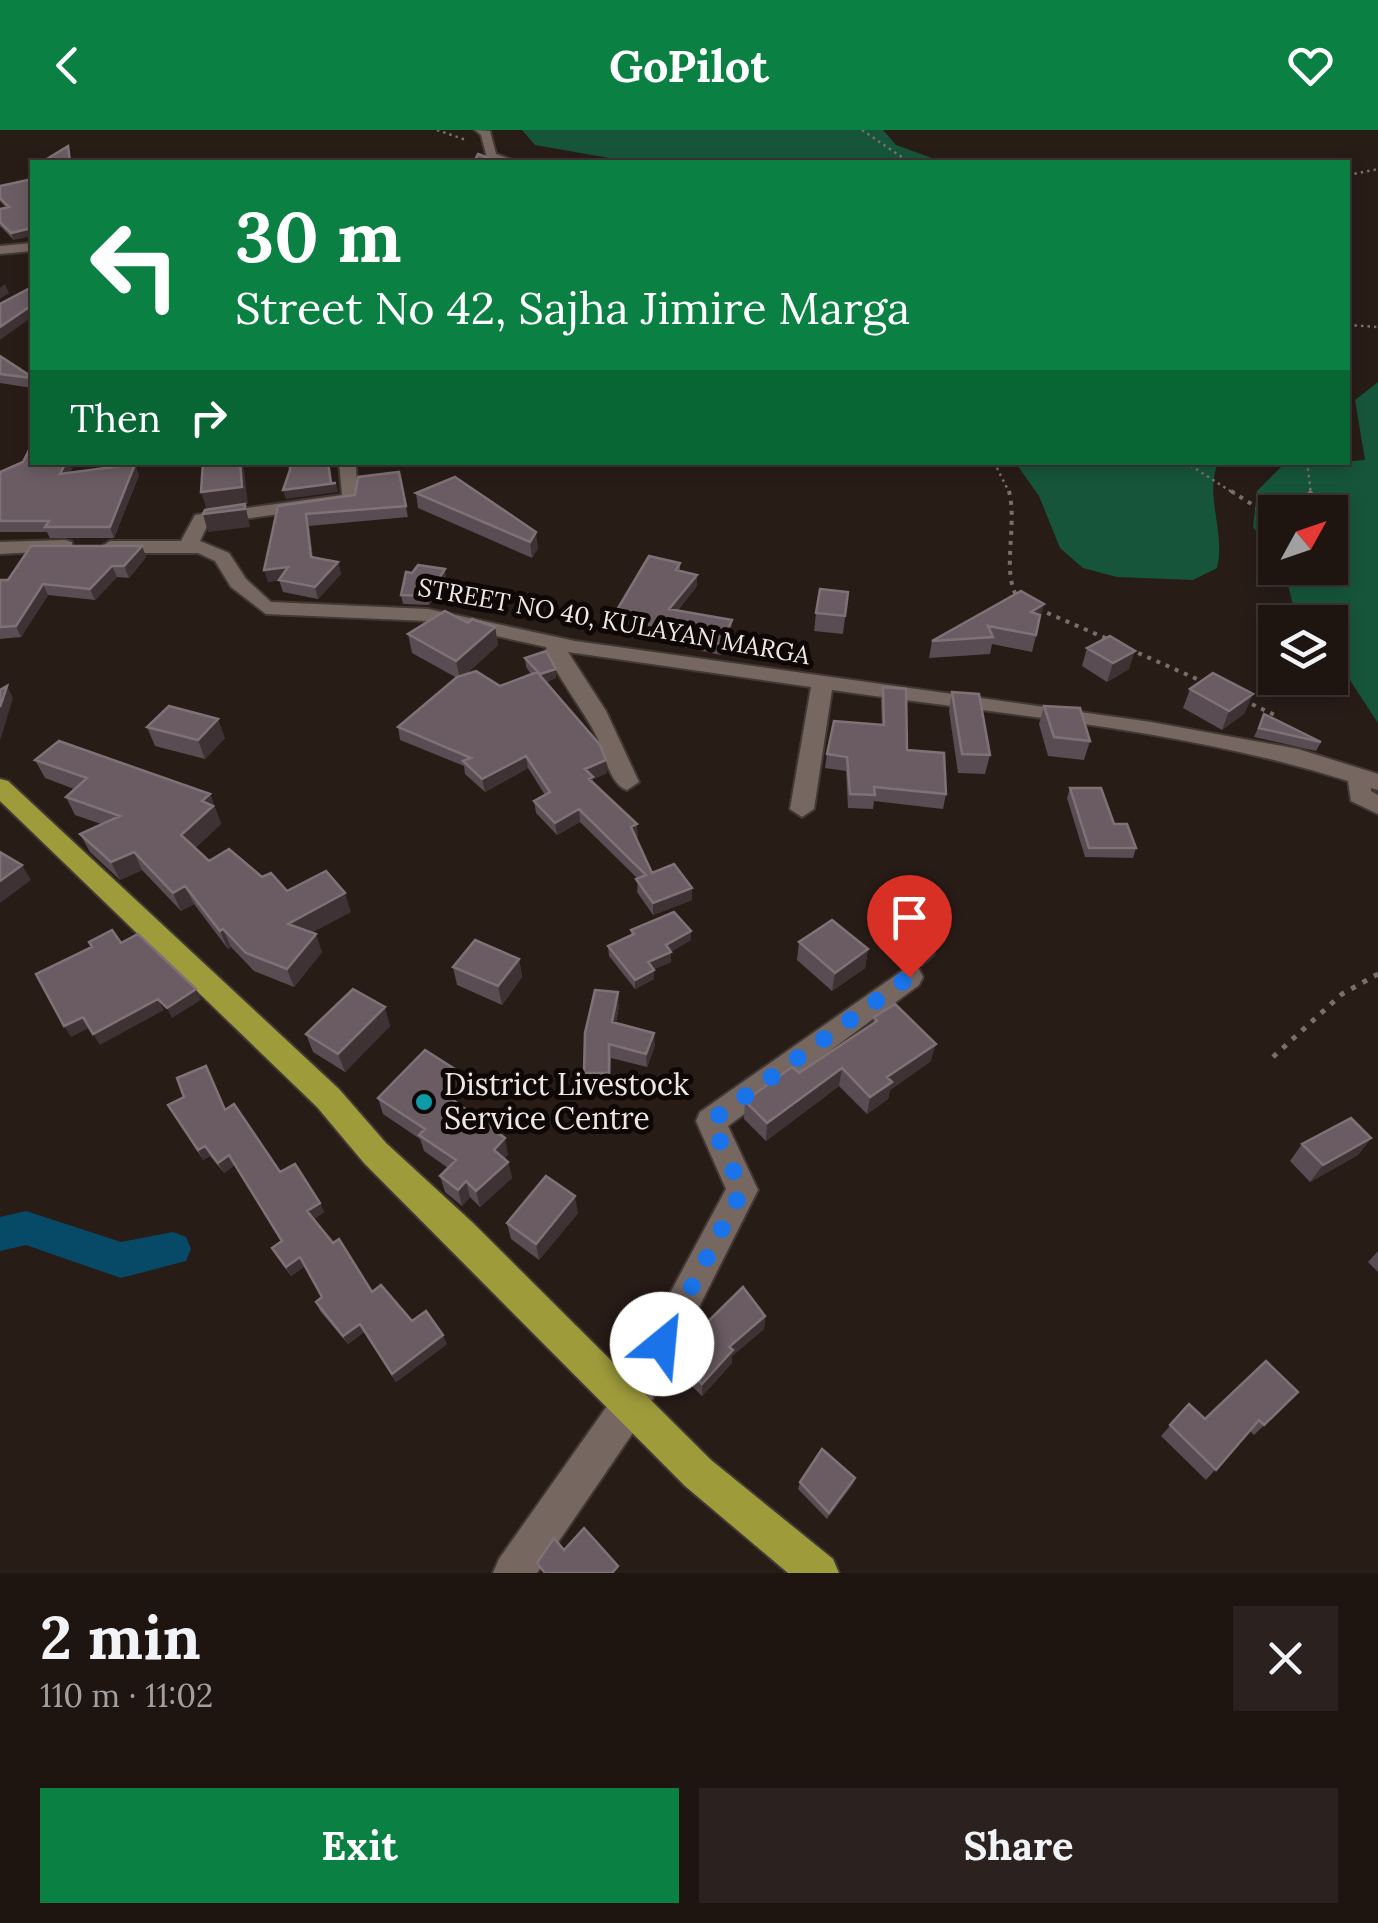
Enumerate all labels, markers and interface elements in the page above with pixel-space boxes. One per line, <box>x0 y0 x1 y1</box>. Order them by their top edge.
text: GoPilot <box>609 37 769 94</box>
icon: back <box>40 38 95 93</box>
icon: heart <box>1283 38 1338 93</box>
text: 30 m <box>235 192 402 281</box>
icon: left <box>70 200 200 330</box>
text: Street No 42, Sajha Jimire Marga <box>235 279 910 336</box>
icon: right <box>181 390 236 445</box>
text: Then <box>70 394 161 442</box>
north arrow <box>1258 495 1348 585</box>
map controls <box>1258 495 1348 695</box>
street label: STREET NO 40, KULAYAN MARGA <box>416 571 813 671</box>
button: layers <box>1258 605 1348 695</box>
pin <box>867 875 952 978</box>
icon: arrive <box>882 890 937 945</box>
place label: District Livestock Service Centre <box>444 1065 689 1137</box>
marker: District Livestock Service Centre <box>413 1091 435 1113</box>
position arrow <box>610 1292 714 1396</box>
text: 2 min <box>40 1599 201 1675</box>
button: close <box>1233 1606 1338 1711</box>
text: 110 m · 11:02 <box>40 1675 213 1716</box>
button: Exit <box>40 1788 679 1903</box>
button: Share <box>699 1788 1338 1903</box>

